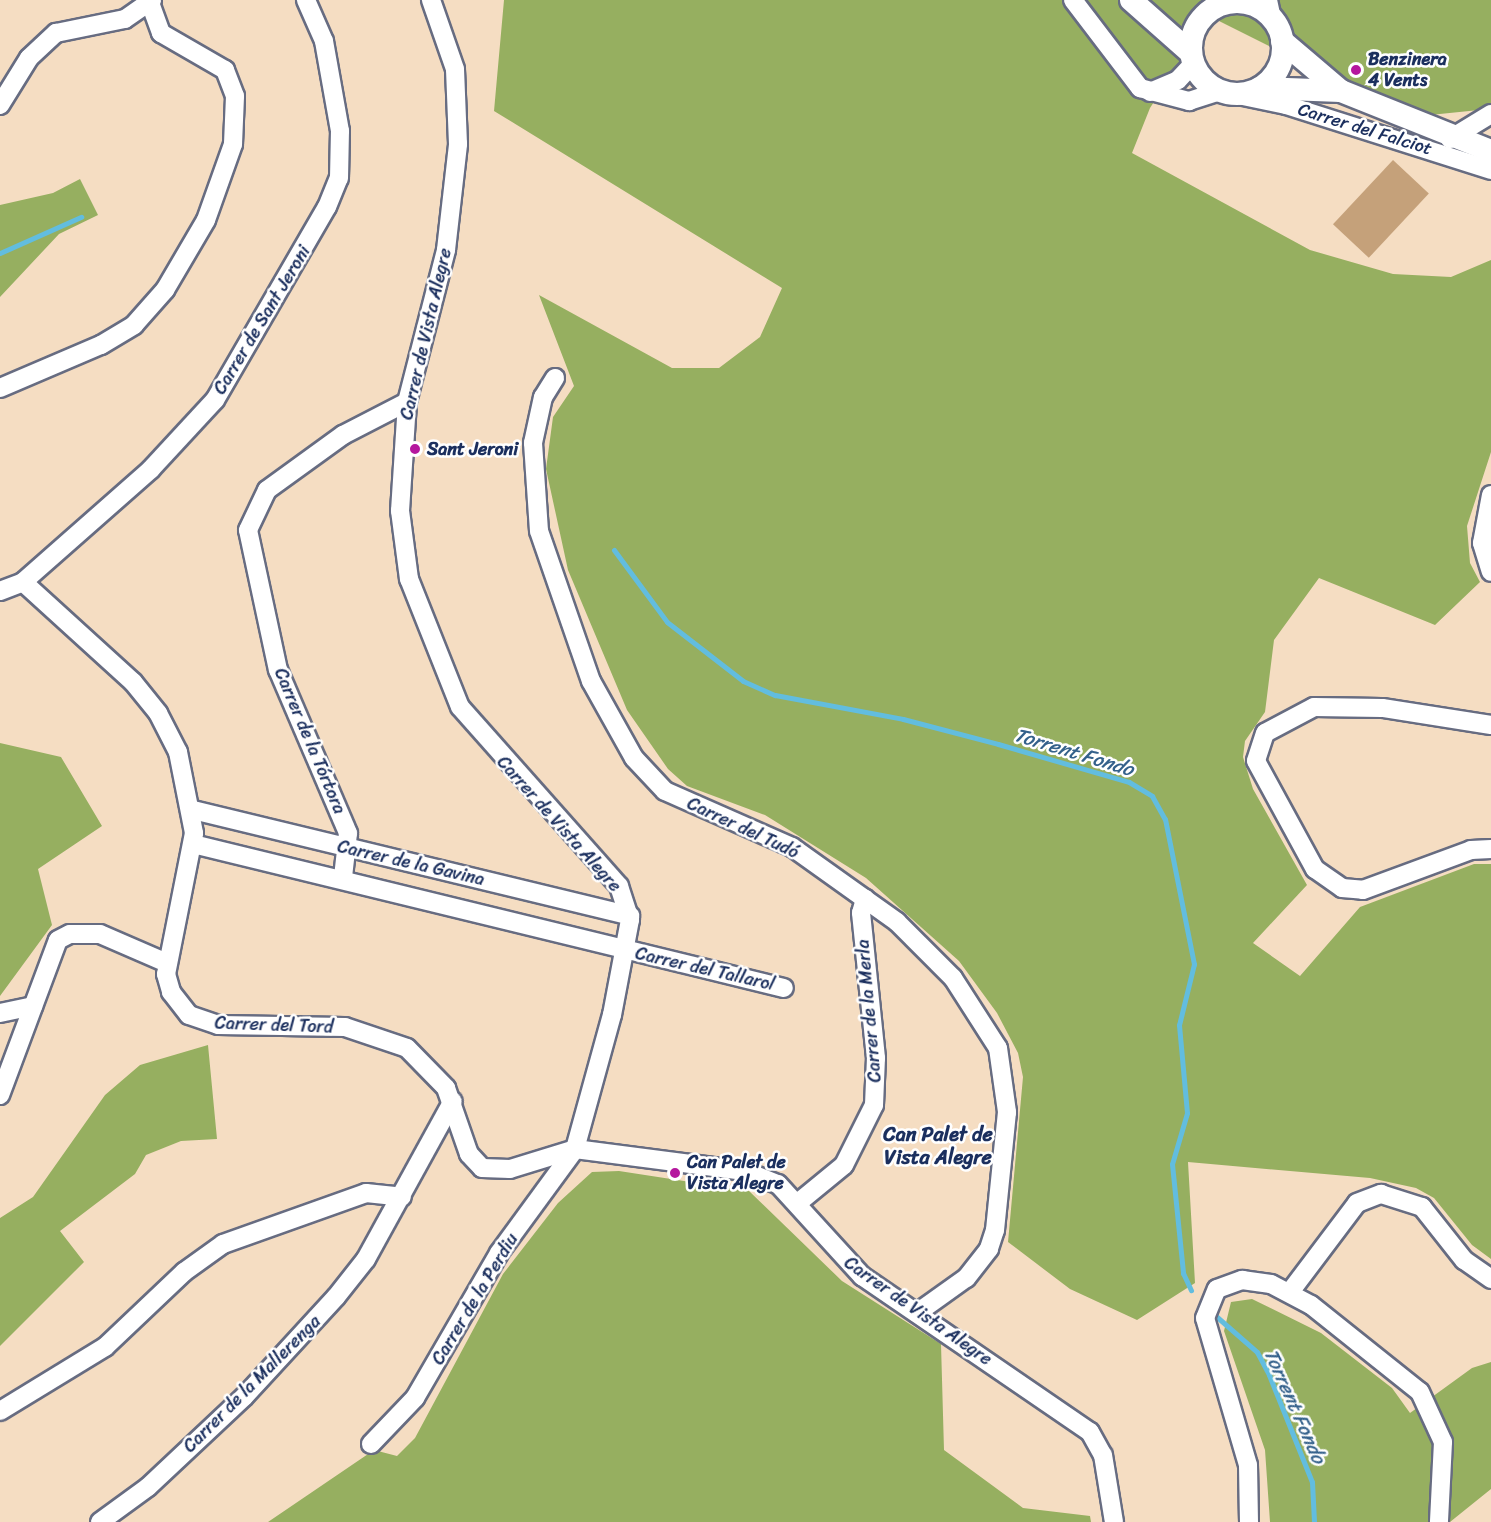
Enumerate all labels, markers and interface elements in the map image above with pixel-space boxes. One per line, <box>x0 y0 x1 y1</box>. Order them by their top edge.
place label: Benzinera 4 Vents <box>1368 49 1447 92</box>
marker: Benzinera 4 Vents <box>1349 63 1363 77</box>
street label: Carrer del Falciot <box>1295 98 1435 160</box>
street label: Carrer de Sant Jeroni <box>209 241 315 399</box>
street label: Carrer de Vista Alegre <box>396 245 456 423</box>
place label: Sant Jeroni <box>427 438 518 460</box>
marker: Sant Jeroni <box>408 442 422 456</box>
street label: Carrer de la Tórtora <box>269 665 351 817</box>
water label: Torrent Fondo <box>1011 722 1137 782</box>
street label: Carrer de Vista Alegre <box>492 751 626 897</box>
street label: Carrer del Tudó <box>683 793 803 863</box>
street label: Carrer de la Gavina <box>335 836 487 890</box>
street label: Carrer de la Merla <box>852 938 886 1084</box>
street label: Carrer del Tallarol <box>633 942 777 996</box>
street label: Carrer del Tord <box>214 1012 334 1038</box>
district label: Can Palet de Vista Alegre <box>882 1123 994 1170</box>
place label: Can Palet de Vista Alegre <box>687 1152 787 1194</box>
marker: Can Palet de Vista Alegre <box>668 1166 682 1180</box>
street label: Carrer de la Perdiu <box>427 1229 523 1369</box>
street label: Carrer de Vista Alegre <box>839 1251 997 1371</box>
street label: Carrer de la Mallerenga <box>179 1311 325 1457</box>
water label: Torrent Fondo <box>1259 1345 1331 1467</box>

